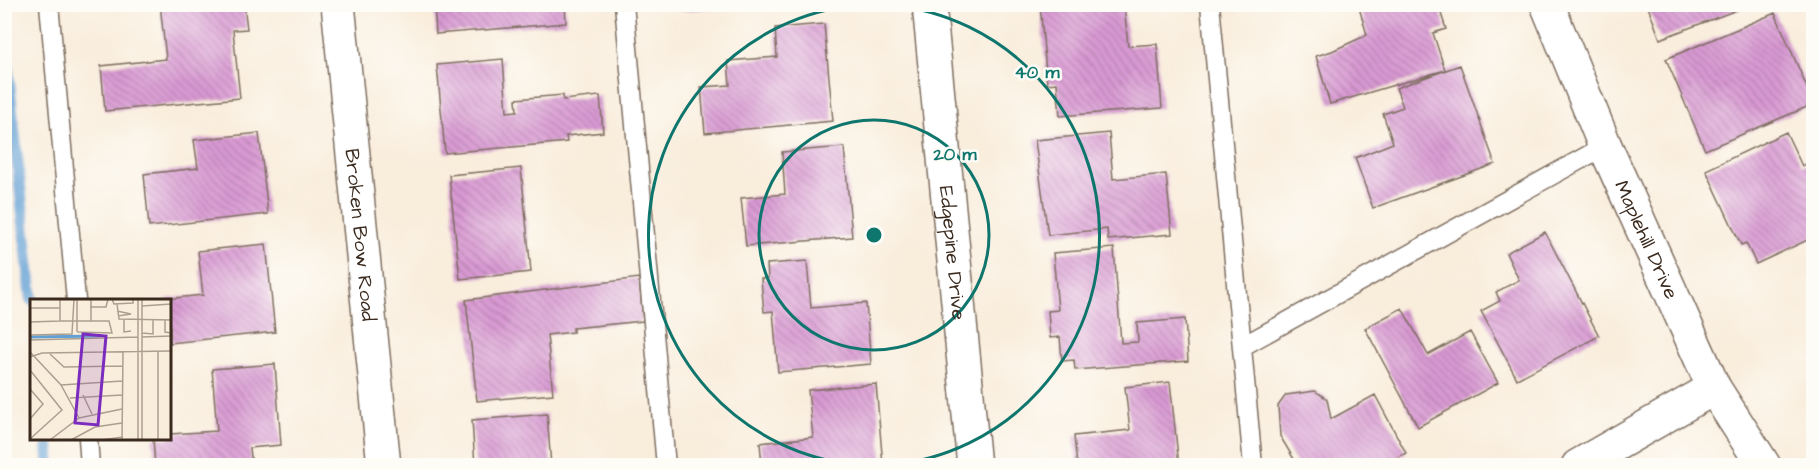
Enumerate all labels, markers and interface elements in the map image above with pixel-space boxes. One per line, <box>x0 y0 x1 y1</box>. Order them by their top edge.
text: 40 m <box>1015 60 1060 85</box>
text: 20 m <box>933 142 977 167</box>
street label: Broken Bow Road <box>337 147 383 323</box>
street label: Maplehill Drive <box>1607 176 1685 304</box>
street label: Edgepine Drive <box>932 185 973 321</box>
centre of rings <box>864 225 884 245</box>
inset map <box>30 299 171 440</box>

